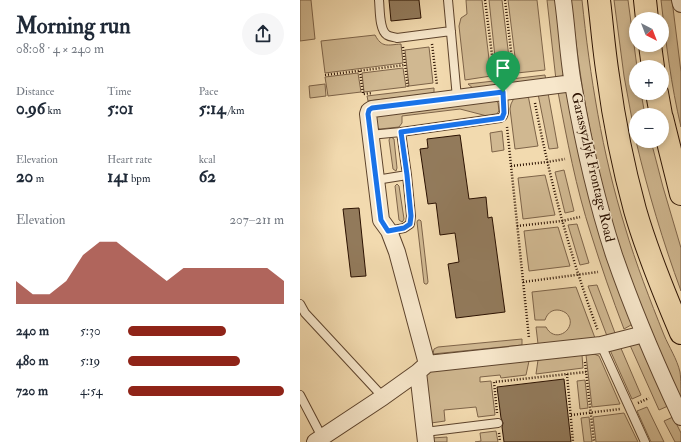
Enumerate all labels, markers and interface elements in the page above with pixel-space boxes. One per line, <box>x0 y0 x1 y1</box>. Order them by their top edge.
text: Morning run <box>16 12 131 40</box>
north arrow <box>629 12 669 52</box>
map controls <box>629 12 669 148</box>
button: share <box>242 13 284 55</box>
text: 08:08 · 4 × 240 m <box>16 41 104 57</box>
pin <box>486 51 520 92</box>
icon: arrive <box>492 57 514 79</box>
button: + <box>629 60 669 100</box>
text: Distance <box>16 85 54 98</box>
text: Time <box>107 85 131 98</box>
text: Pace <box>199 85 218 98</box>
street label: Garassyzlyk Frontage Road <box>567 90 619 244</box>
text: 0.96 <box>16 98 45 119</box>
text: 5:01 <box>107 98 134 119</box>
text: 5:14 <box>199 98 226 119</box>
text: km <box>45 104 61 117</box>
text: /km <box>226 104 245 117</box>
button: − <box>629 108 669 148</box>
text: Elevation <box>16 153 58 166</box>
text: Heart rate <box>107 153 152 166</box>
text: kcal <box>199 153 216 166</box>
text: 20 <box>16 166 33 187</box>
text: 141 <box>107 166 129 187</box>
text: 62 <box>199 166 216 187</box>
text: m <box>33 172 44 185</box>
text: bpm <box>129 172 150 185</box>
text: Elevation <box>16 212 66 228</box>
text: 207–211 m <box>230 212 284 228</box>
text: 240 m <box>16 323 49 339</box>
text: 5:30 <box>80 323 101 339</box>
text: 480 m <box>16 353 49 369</box>
text: 5:19 <box>80 353 100 369</box>
text: 720 m <box>16 383 48 399</box>
text: 4:54 <box>80 383 103 399</box>

